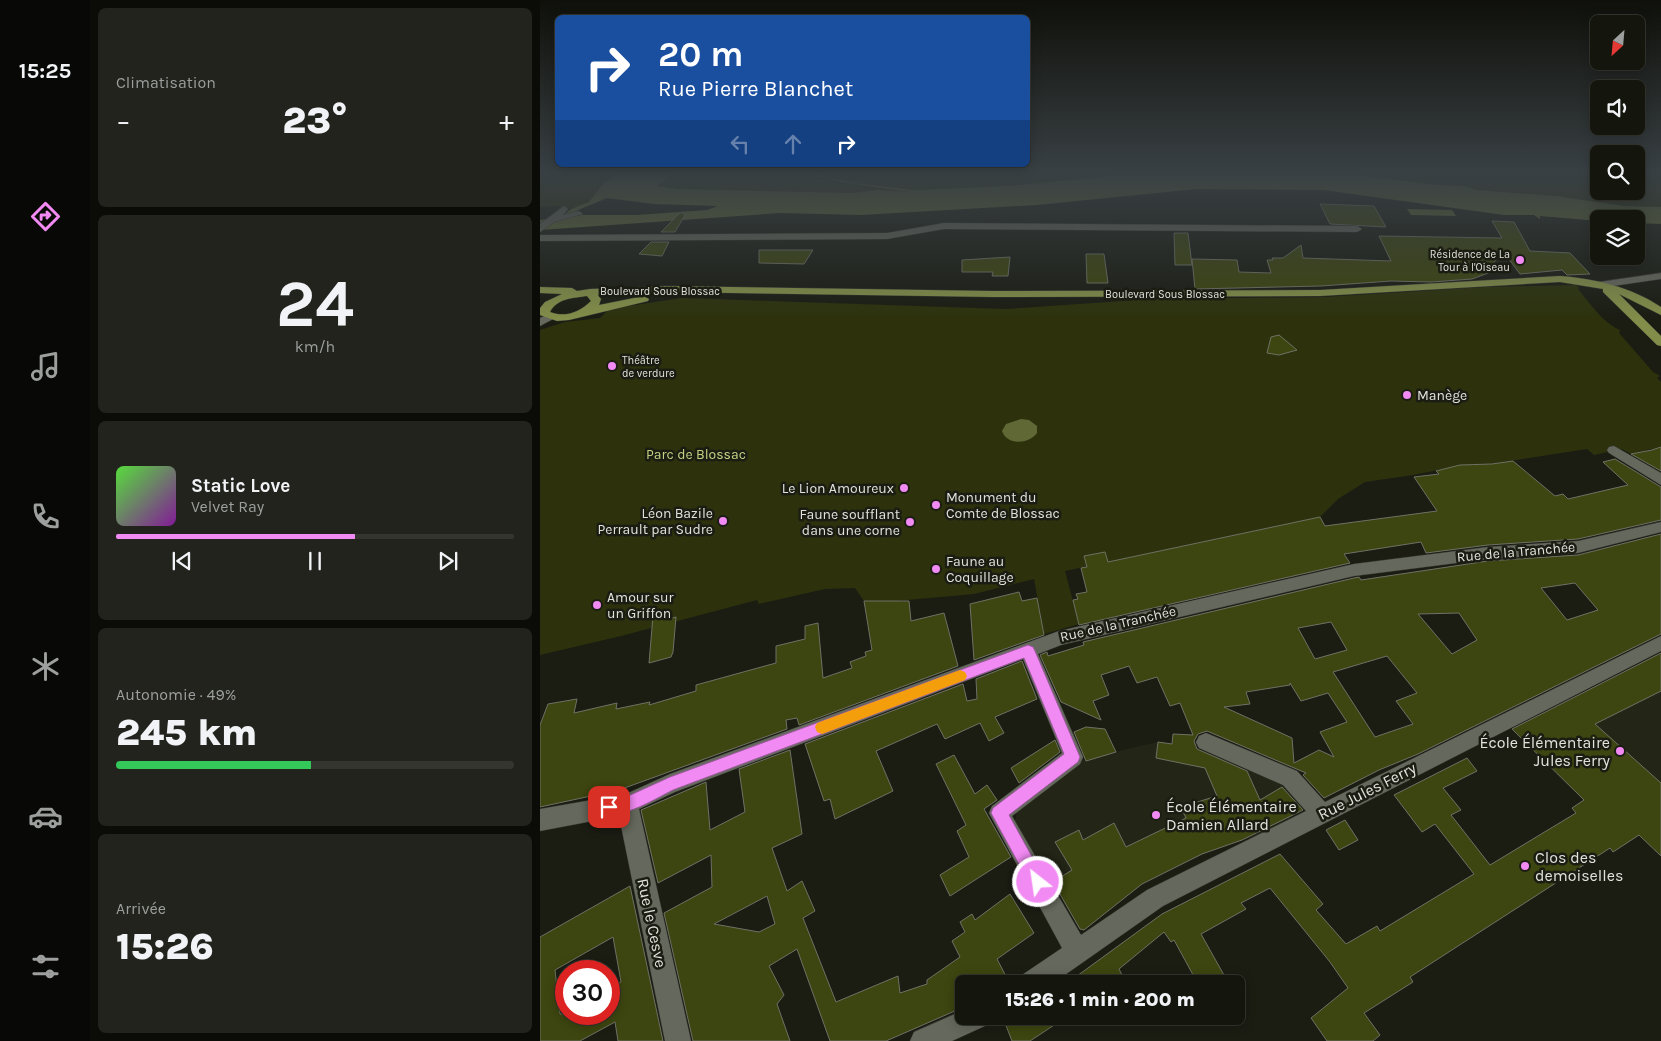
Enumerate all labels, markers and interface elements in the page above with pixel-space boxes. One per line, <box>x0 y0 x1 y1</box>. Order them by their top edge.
north arrow <box>1590 15 1645 70</box>
map controls <box>1590 15 1645 265</box>
text: 20 m <box>658 34 743 75</box>
icon: right <box>575 35 640 100</box>
text: 15:25 <box>19 58 71 84</box>
text: Climatisation <box>116 73 216 92</box>
text: Rue Pierre Blanchet <box>658 76 853 102</box>
button: sound <box>1590 80 1645 135</box>
text: 23° <box>282 98 348 143</box>
text: − <box>116 104 131 137</box>
text: + <box>499 104 514 137</box>
icon: left <box>726 130 754 158</box>
icon: ahead <box>779 130 807 158</box>
icon: right <box>832 130 860 158</box>
button: search <box>1590 145 1645 200</box>
icon: directions <box>28 199 63 234</box>
button: layers <box>1590 210 1645 265</box>
place label: Résidence de La Tour à l'Oiseau <box>1430 248 1510 274</box>
marker: Résidence de La Tour à l'Oiseau <box>1514 254 1526 266</box>
text: 24 <box>276 266 354 342</box>
street label: Boulevard Sous Blossac <box>600 285 720 298</box>
street label: Boulevard Sous Blossac <box>1105 288 1225 301</box>
text: km/h <box>295 337 335 356</box>
icon: music <box>28 349 63 384</box>
place label: Théâtre de verdure <box>622 354 675 380</box>
marker: Théâtre de verdure <box>606 360 618 372</box>
place label: Manège <box>1417 387 1467 404</box>
marker: Manège <box>1401 389 1413 401</box>
park label: Parc de Blossac <box>646 446 746 463</box>
text: Static Love <box>191 475 290 497</box>
place label: Le Lion Amoureux <box>782 480 894 497</box>
marker: Le Lion Amoureux <box>898 482 910 494</box>
place label: Monument du Comte de Blossac <box>946 489 1060 522</box>
text: Velvet Ray <box>191 497 264 516</box>
icon: phone <box>28 499 63 534</box>
marker: Monument du Comte de Blossac <box>930 499 942 511</box>
place label: Léon Bazile Perrault par Sudre <box>597 505 713 538</box>
place label: Faune soufflant dans une corne <box>799 506 900 539</box>
marker: Léon Bazile Perrault par Sudre <box>717 515 729 527</box>
marker: Faune soufflant dans une corne <box>904 516 916 528</box>
street label: Rue de la Tranchée <box>1456 538 1576 566</box>
icon: previous <box>168 547 196 575</box>
icon: pause <box>301 547 329 575</box>
icon: next <box>434 547 462 575</box>
place label: Faune au Coquillage <box>946 553 1014 586</box>
marker: Faune au Coquillage <box>930 563 942 575</box>
place label: Amour sur un Griffon <box>607 589 674 622</box>
marker: Amour sur un Griffon <box>591 599 603 611</box>
street label: Rue de la Tranchée <box>1058 602 1178 646</box>
icon: climate <box>28 649 63 684</box>
text: Autonomie · 49% <box>116 685 236 704</box>
text: 245 km <box>116 710 257 755</box>
place label: École Élémentaire Jules Ferry <box>1479 733 1611 770</box>
marker: École Élémentaire Jules Ferry <box>1614 745 1626 757</box>
street label: Rue Jules Ferry <box>1315 758 1420 824</box>
pin <box>588 786 630 828</box>
icon: arrive <box>595 793 623 821</box>
place label: École Élémentaire Damien Allard <box>1166 797 1297 834</box>
icon: car <box>28 799 63 834</box>
marker: École Élémentaire Damien Allard <box>1150 809 1162 821</box>
place label: Clos des demoiselles <box>1535 848 1623 885</box>
position arrow <box>1011 855 1063 907</box>
marker: Clos des demoiselles <box>1519 860 1531 872</box>
street label: Rue le Cesve <box>633 877 671 969</box>
text: Arrivée <box>116 899 166 918</box>
text: 15:26 <box>116 924 214 969</box>
icon: filters <box>28 949 63 984</box>
speed limit sign: 30 <box>555 960 620 1025</box>
text: 15:26 · 1 min · 200 m <box>1005 989 1195 1011</box>

